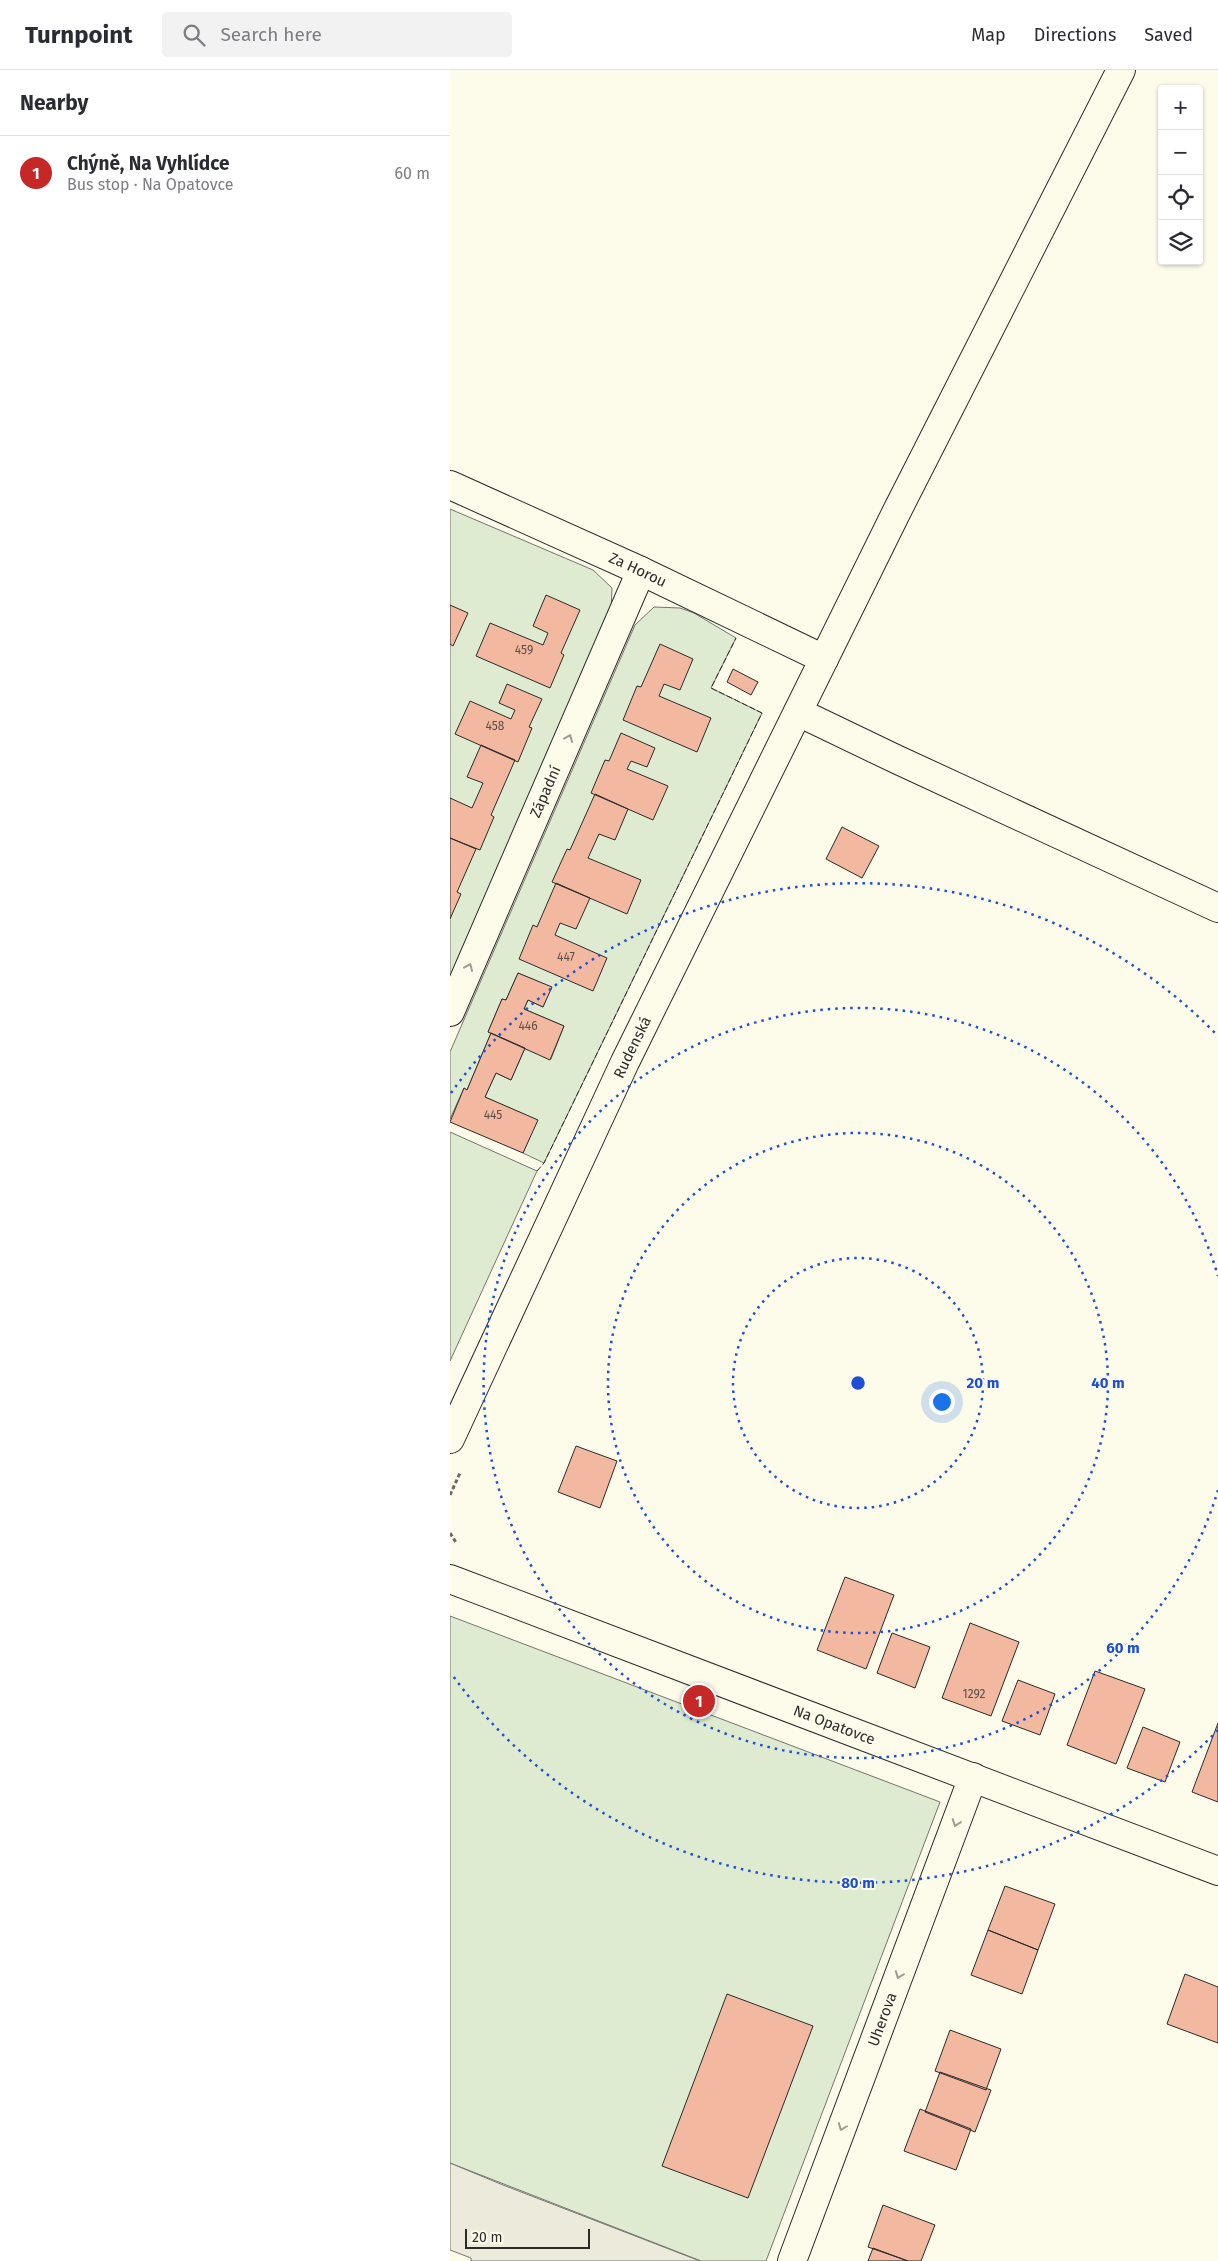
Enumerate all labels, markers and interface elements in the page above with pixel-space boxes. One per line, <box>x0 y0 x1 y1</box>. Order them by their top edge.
search box <box>162 12 512 57</box>
text: Turnpoint <box>25 21 132 49</box>
icon: search <box>180 21 208 49</box>
text: Search here <box>220 23 322 46</box>
text: Map <box>971 24 1006 46</box>
text: Directions <box>1034 24 1116 46</box>
text: Saved <box>1144 24 1193 46</box>
map controls <box>1158 85 1203 265</box>
button: + <box>1158 85 1203 130</box>
text: Nearby <box>20 90 88 116</box>
button: − <box>1158 130 1203 175</box>
text: Chýně, Na Vyhlídce <box>67 152 229 175</box>
text: 1 <box>32 164 40 183</box>
text: 60 m <box>395 164 430 183</box>
text: Bus stop · Na Opatovce <box>67 175 234 194</box>
button: locate <box>1158 175 1203 220</box>
button: layers <box>1158 220 1203 265</box>
street label: Za Horou <box>606 549 670 591</box>
house number: 459 <box>515 643 533 657</box>
house number: 458 <box>486 719 505 733</box>
one-way arrow <box>562 734 573 743</box>
street label: Západní <box>526 763 565 820</box>
house number: 447 <box>557 950 575 964</box>
one-way arrow <box>463 963 474 972</box>
street label: Rudenská <box>610 1014 655 1081</box>
house number: 446 <box>518 1019 538 1033</box>
house number: 445 <box>484 1108 502 1122</box>
centre of rings <box>849 1374 867 1392</box>
text: 20 m <box>967 1374 999 1392</box>
text: 40 m <box>1091 1374 1125 1392</box>
your location <box>929 1389 955 1415</box>
text: 60 m <box>1106 1639 1140 1657</box>
pin: 1 <box>683 1682 715 1720</box>
house number: 1292 <box>963 1687 986 1701</box>
street label: Na Opatovce <box>791 1701 878 1749</box>
one-way arrow <box>952 1818 962 1827</box>
text: 80 m <box>841 1874 875 1892</box>
one-way arrow <box>895 1970 905 1979</box>
street label: Uherova <box>864 1990 901 2049</box>
one-way arrow <box>838 2122 848 2131</box>
scale bar <box>465 2226 590 2249</box>
text: 20 m <box>472 2229 502 2246</box>

